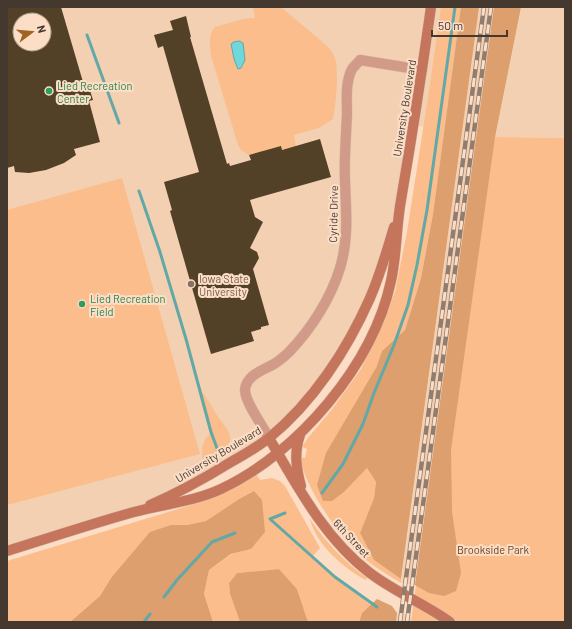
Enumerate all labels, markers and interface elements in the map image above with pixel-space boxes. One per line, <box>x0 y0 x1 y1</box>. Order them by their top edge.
north arrow <box>12 12 52 52</box>
scale bar <box>432 12 507 38</box>
text: 50 m <box>438 18 463 32</box>
text: N <box>35 24 49 34</box>
street label: University Boulevard <box>390 59 418 157</box>
place label: Lied Recreation Center <box>57 79 133 105</box>
marker: Lied Recreation Center <box>44 86 54 96</box>
street label: Cyride Drive <box>326 185 340 243</box>
place label: Iowa State University <box>199 272 249 298</box>
marker: Iowa State University <box>186 279 196 289</box>
place label: Lied Recreation Field <box>90 292 166 318</box>
marker: Lied Recreation Field <box>77 299 87 309</box>
street label: University Boulevard <box>173 423 263 485</box>
street label: 6th Street <box>331 516 373 560</box>
park label: Brookside Park <box>457 543 530 556</box>

